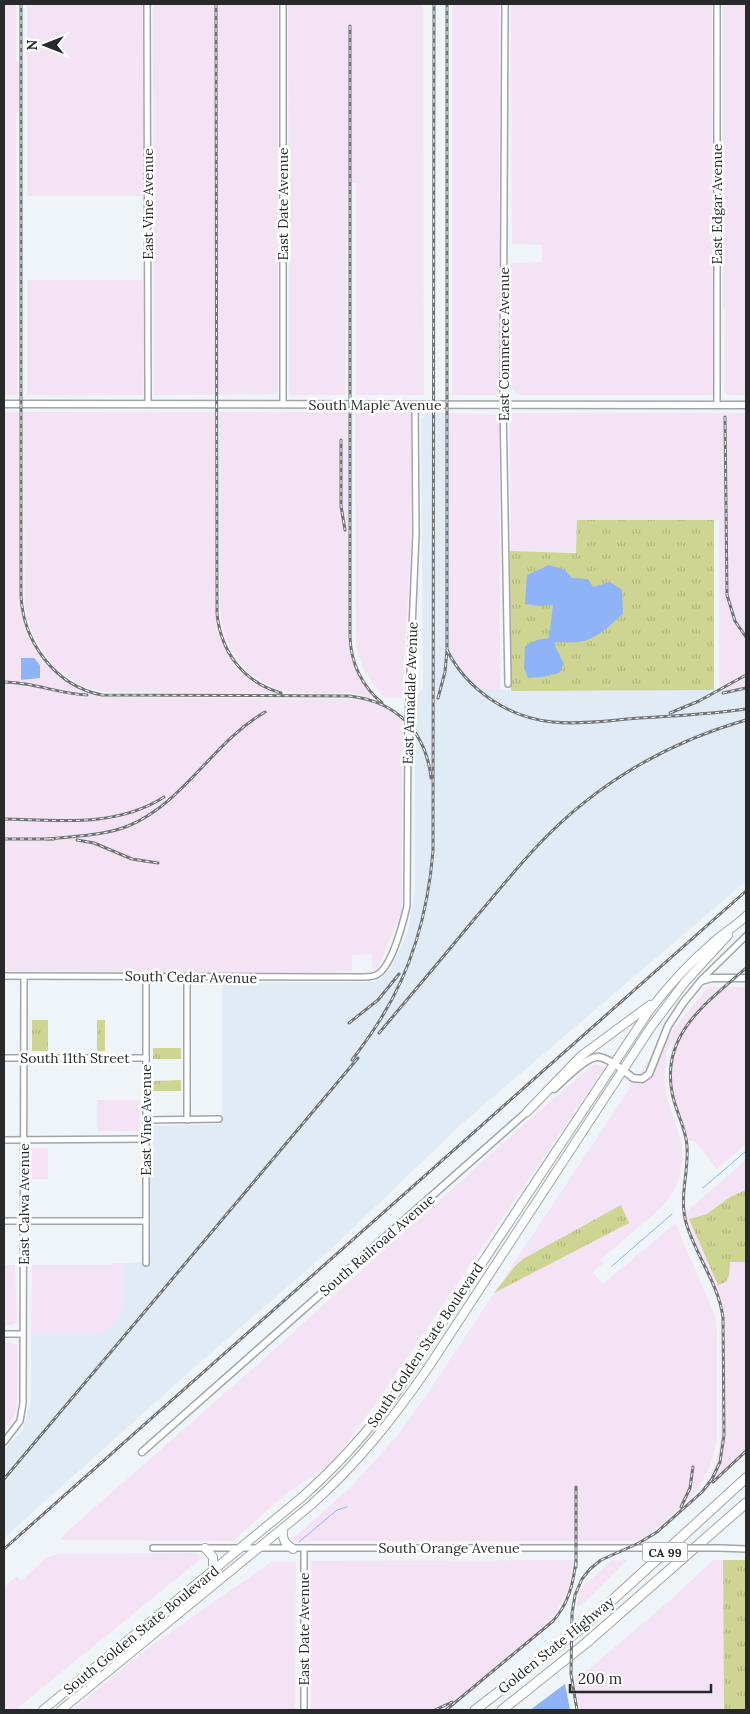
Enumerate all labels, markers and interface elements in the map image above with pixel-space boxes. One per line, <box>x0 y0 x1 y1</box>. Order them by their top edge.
north arrow <box>20 20 70 70</box>
text: N <box>23 39 41 50</box>
street label: East Edgar Avenue <box>708 143 726 264</box>
street label: East Date Avenue <box>274 147 292 261</box>
street label: East Vine Avenue <box>139 148 157 260</box>
street label: East Commerce Avenue <box>495 266 513 421</box>
street label: South Maple Avenue <box>309 396 442 414</box>
street label: East Annadale Avenue <box>399 621 421 765</box>
street label: South Cedar Avenue <box>125 967 258 987</box>
street label: South 11th Street <box>20 1049 130 1067</box>
street label: East Vine Avenue <box>137 1064 155 1176</box>
street label: East Calwa Avenue <box>15 1143 33 1265</box>
street label: South Railroad Avenue <box>316 1190 439 1300</box>
street label: South Golden State Boulevard <box>363 1259 487 1431</box>
street label: South Orange Avenue <box>378 1539 520 1557</box>
road number: CA 99 <box>642 1542 688 1561</box>
street label: South Golden State Boulevard <box>60 1562 222 1698</box>
street label: East Date Avenue <box>295 1572 313 1686</box>
street label: Golden State Highway <box>494 1592 618 1697</box>
scale bar <box>570 1662 711 1694</box>
text: 200 m <box>578 1669 622 1688</box>

